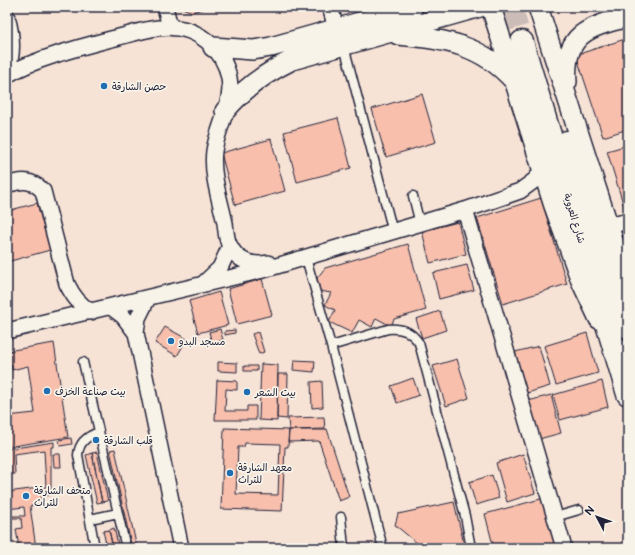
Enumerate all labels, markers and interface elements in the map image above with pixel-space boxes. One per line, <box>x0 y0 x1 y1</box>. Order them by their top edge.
marker: حصن الشارقة <box>99 81 109 91</box>
place label: حصن الشارقة <box>112 81 167 93</box>
street label: شارع العروبة <box>560 192 587 245</box>
marker: مسجد البدو <box>166 336 176 346</box>
place label: مسجد البدو <box>178 336 226 348</box>
marker: بيت صناعة الخزف <box>42 386 52 396</box>
place label: بيت صناعة الخزف <box>55 386 126 398</box>
marker: بيت الشعر <box>242 387 252 397</box>
place label: بيت الشعر <box>254 387 296 399</box>
marker: قلب الشارقة <box>91 435 101 445</box>
place label: قلب الشارقة <box>104 435 153 447</box>
place label: معهد الشارقة للتراث <box>238 462 292 486</box>
marker: معهد الشارقة للتراث <box>225 468 235 478</box>
place label: متحف الشارقة للتراث <box>34 485 91 509</box>
marker: متحف الشارقة للتراث <box>21 491 31 501</box>
north arrow <box>577 497 617 537</box>
text: N <box>582 503 597 518</box>

